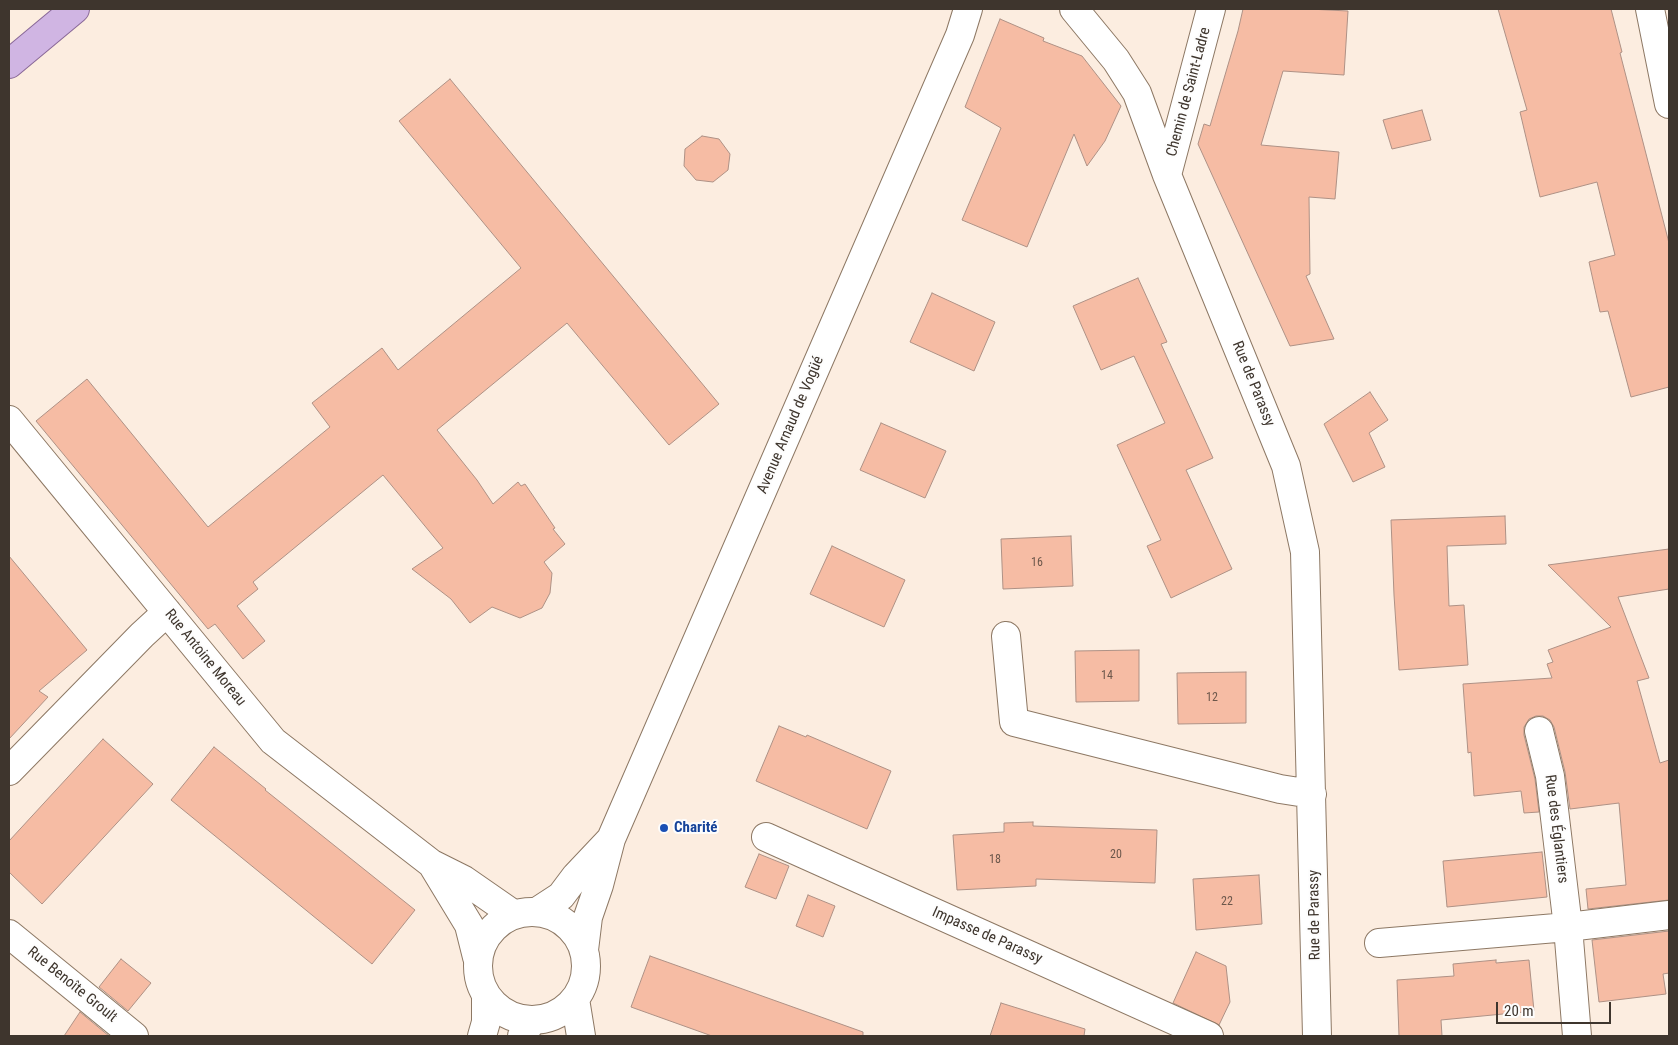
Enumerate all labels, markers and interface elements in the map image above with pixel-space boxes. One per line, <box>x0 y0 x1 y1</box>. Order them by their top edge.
street label: Chemin de Saint-Ladre <box>1163 25 1215 159</box>
street label: Rue de Parassy <box>1228 339 1278 429</box>
street label: Avenue Arnaud de Vogüé <box>754 354 828 496</box>
house number: 16 <box>1031 556 1043 570</box>
street label: Rue Antoine Moreau <box>160 606 250 710</box>
house number: 14 <box>1101 669 1113 683</box>
house number: 12 <box>1206 691 1218 705</box>
street label: Rue des Églantiers <box>1540 774 1572 884</box>
place label: Charité <box>674 819 718 837</box>
marker: Charité <box>658 822 670 834</box>
house number: 20 <box>1110 848 1122 862</box>
house number: 18 <box>989 853 1001 867</box>
street label: Rue de Parassy <box>1305 870 1325 960</box>
house number: 22 <box>1221 895 1233 909</box>
street label: Impasse de Parassy <box>929 904 1045 968</box>
street label: Rue Benoîte Groult <box>24 943 120 1027</box>
scale bar <box>1498 992 1613 1024</box>
text: 20 m <box>1504 1002 1534 1020</box>

